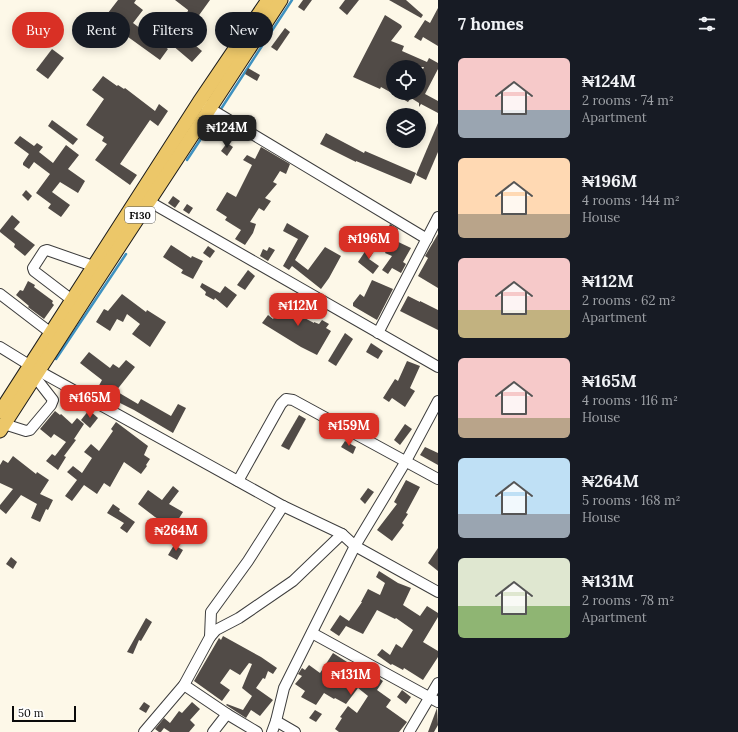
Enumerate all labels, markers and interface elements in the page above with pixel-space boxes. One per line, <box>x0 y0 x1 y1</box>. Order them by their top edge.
chip: Buy <box>12 12 64 48</box>
chip: Rent <box>72 12 130 48</box>
chip: Filters <box>138 12 207 48</box>
chip: New <box>215 12 273 48</box>
text: 7 homes <box>458 13 524 35</box>
icon: filters <box>696 13 718 35</box>
map controls <box>386 60 426 148</box>
button: locate <box>386 60 426 100</box>
text: ₦124M <box>582 70 636 92</box>
icon: home <box>490 74 538 122</box>
text: 2 rooms · 74 m² <box>582 92 674 109</box>
button: layers <box>386 108 426 148</box>
text: Apartment <box>582 109 647 126</box>
pin: ₦124M <box>199 115 255 149</box>
text: ₦124M <box>206 119 248 136</box>
text: ₦196M <box>582 170 637 192</box>
icon: home <box>490 174 538 222</box>
text: 4 rooms · 144 m² <box>582 192 680 209</box>
road number: F130 <box>125 207 155 223</box>
text: House <box>582 209 620 226</box>
pin: ₦196M <box>341 226 397 260</box>
text: ₦196M <box>348 230 390 247</box>
text: ₦112M <box>582 270 634 292</box>
icon: home <box>490 274 538 322</box>
text: 2 rooms · 62 m² <box>582 292 675 309</box>
pin: ₦112M <box>270 293 326 327</box>
text: ₦112M <box>278 297 318 314</box>
text: Apartment <box>582 309 647 326</box>
text: ₦165M <box>582 370 637 392</box>
icon: home <box>490 374 538 422</box>
pin: ₦165M <box>62 385 118 419</box>
text: ₦165M <box>69 389 111 406</box>
text: 4 rooms · 116 m² <box>582 392 678 409</box>
text: House <box>582 409 620 426</box>
pin: ₦159M <box>321 413 377 447</box>
text: ₦159M <box>328 417 370 434</box>
text: ₦264M <box>582 470 639 492</box>
icon: home <box>490 474 538 522</box>
text: 5 rooms · 168 m² <box>582 492 681 509</box>
text: House <box>582 509 620 526</box>
pin: ₦264M <box>148 518 204 552</box>
text: ₦264M <box>154 522 198 539</box>
text: ₦131M <box>582 570 634 592</box>
icon: home <box>490 574 538 622</box>
text: 2 rooms · 78 m² <box>582 592 674 609</box>
text: Apartment <box>582 609 647 626</box>
pin: ₦131M <box>323 662 379 696</box>
text: ₦131M <box>331 666 371 683</box>
scale bar <box>12 704 76 723</box>
text: 50 m <box>18 706 44 720</box>

